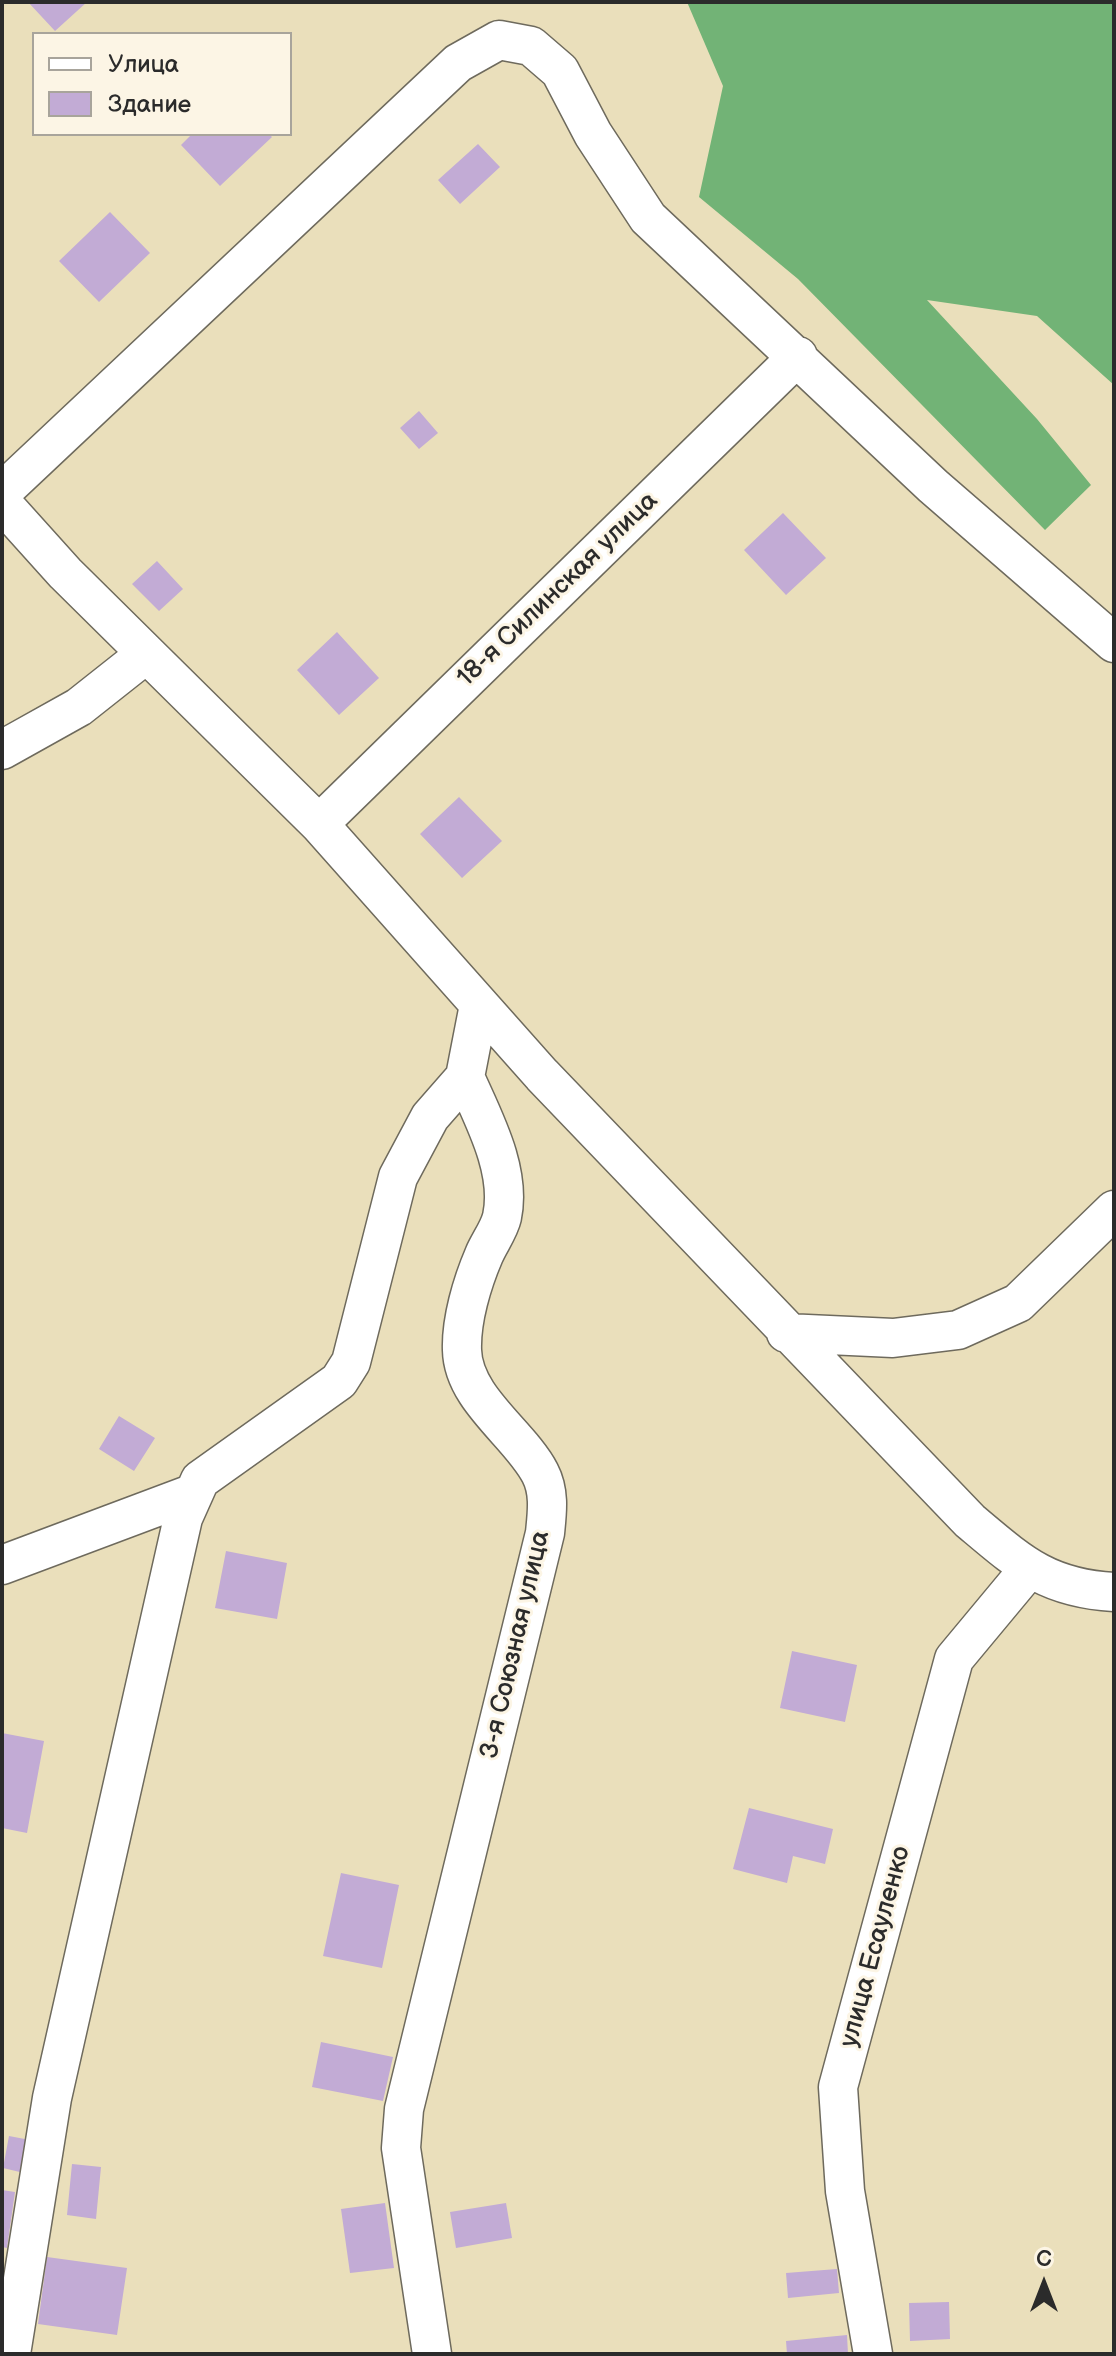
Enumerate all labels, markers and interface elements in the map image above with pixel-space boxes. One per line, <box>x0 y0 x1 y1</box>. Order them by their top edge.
legend <box>32 32 292 136</box>
text: Улица <box>108 50 179 79</box>
text: Здание <box>108 90 191 119</box>
street label: 18-я Силинская улица <box>451 486 665 694</box>
street label: 3-я Союзная улица <box>475 1528 557 1762</box>
street label: улица Есауленко <box>834 1843 918 2051</box>
north arrow <box>1004 2244 1084 2324</box>
text: С <box>1036 2246 1052 2273</box>

